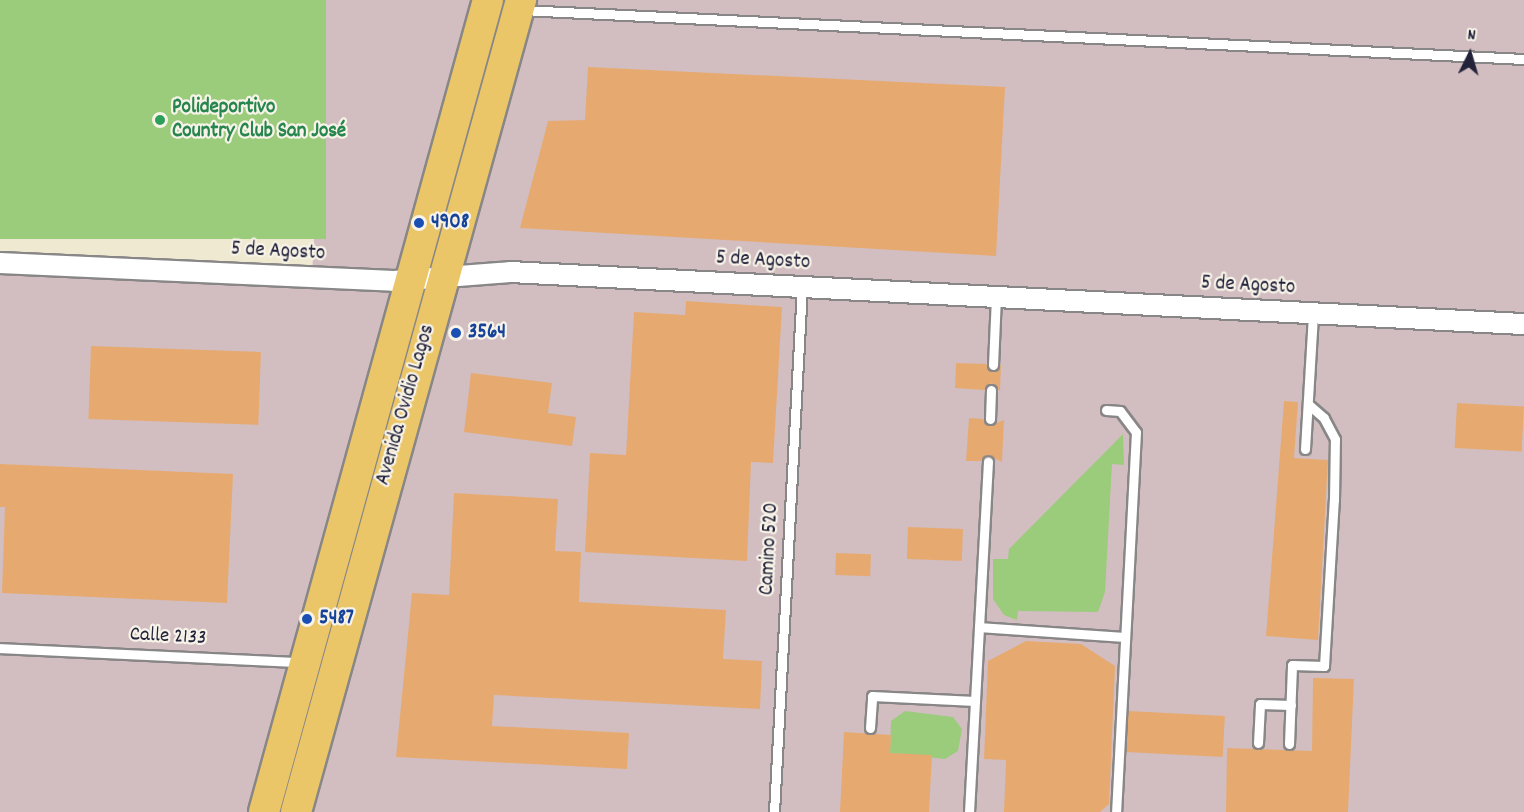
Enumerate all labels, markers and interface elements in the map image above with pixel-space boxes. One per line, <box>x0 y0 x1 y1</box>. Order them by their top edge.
north arrow <box>1440 24 1500 84</box>
text: N <box>1467 24 1477 47</box>
place label: Polideportivo Country Club San José <box>172 95 346 145</box>
marker: Polideportivo Country Club San José <box>153 113 167 127</box>
place label: 4908 <box>431 210 469 236</box>
marker: 4908 <box>412 216 426 230</box>
street label: 5 de Agosto <box>230 237 326 267</box>
street label: 5 de Agosto <box>715 246 811 276</box>
street label: 5 de Agosto <box>1200 271 1296 301</box>
place label: 3564 <box>468 320 506 346</box>
street label: Avenida Ovidio Lagos <box>371 322 441 488</box>
marker: 3564 <box>449 326 463 340</box>
street label: Camino 520 <box>755 502 785 596</box>
place label: 5487 <box>319 606 354 632</box>
marker: 5487 <box>300 612 314 626</box>
street label: Calle 2133 <box>129 622 207 652</box>

